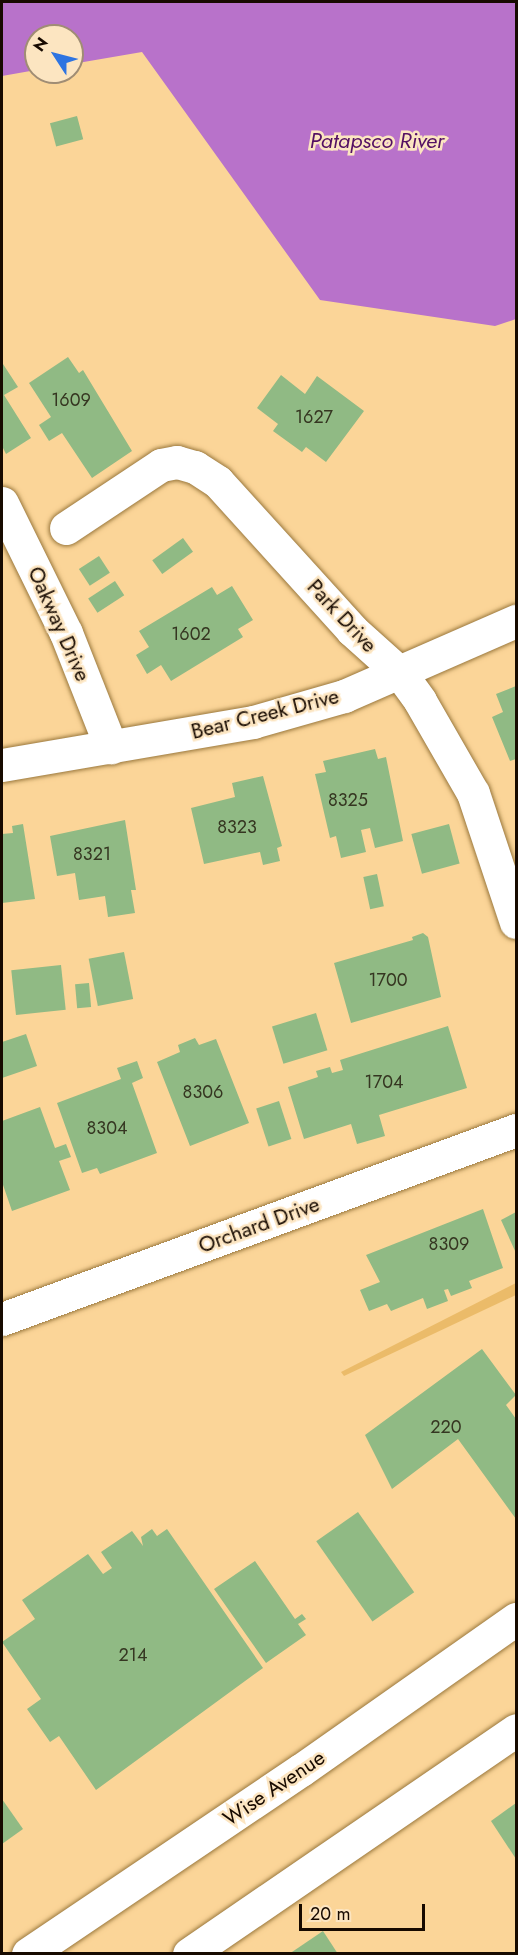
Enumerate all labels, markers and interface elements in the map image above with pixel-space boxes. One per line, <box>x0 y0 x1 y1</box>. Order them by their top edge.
north arrow <box>24 24 84 84</box>
text: N <box>28 32 54 56</box>
water label: Patapsco River <box>310 128 444 154</box>
house number: 1609 <box>51 389 91 411</box>
house number: 1627 <box>295 406 333 428</box>
street label: Oakway Drive <box>23 563 95 685</box>
street label: Park Drive <box>302 574 382 658</box>
house number: 1602 <box>171 623 211 645</box>
street label: Bear Creek Drive <box>189 683 341 745</box>
house number: 8325 <box>328 789 368 811</box>
house number: 8323 <box>217 816 257 838</box>
house number: 8321 <box>73 843 111 865</box>
house number: 1700 <box>368 969 408 991</box>
house number: 1704 <box>365 1071 403 1093</box>
house number: 8306 <box>183 1081 223 1103</box>
house number: 8304 <box>87 1117 127 1139</box>
street label: Orchard Drive <box>195 1191 323 1259</box>
house number: 8309 <box>429 1233 469 1255</box>
house number: 220 <box>430 1416 462 1438</box>
house number: 214 <box>119 1644 147 1666</box>
street label: Wise Avenue <box>218 1745 330 1831</box>
scale bar <box>302 1892 428 1930</box>
text: 20 m <box>310 1901 350 1927</box>

